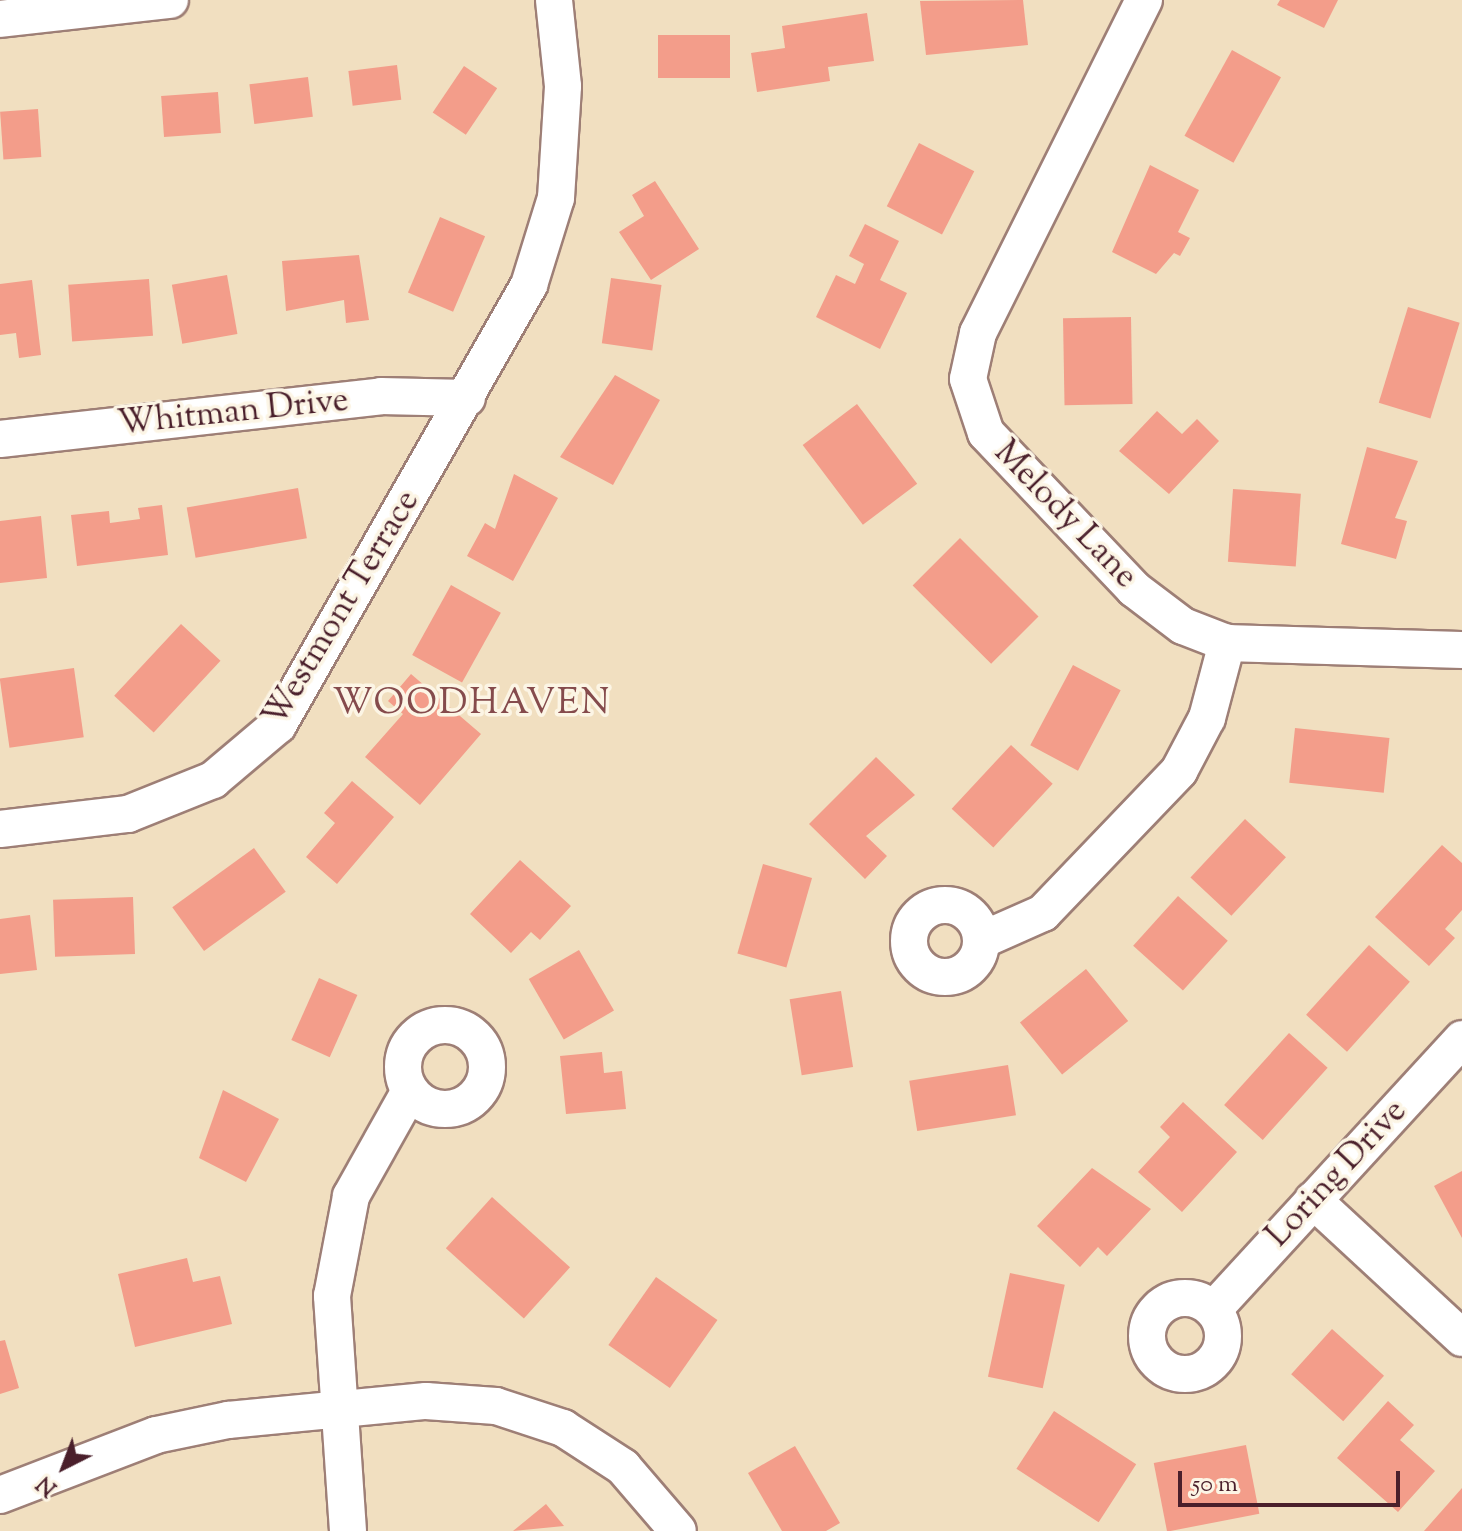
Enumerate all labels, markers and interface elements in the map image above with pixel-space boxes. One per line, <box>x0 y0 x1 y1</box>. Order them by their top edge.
street label: Whitman Drive <box>116 381 350 445</box>
street label: Melody Lane <box>985 433 1145 597</box>
street label: Westmont Terrace <box>255 483 429 735</box>
district label: WOODHAVEN <box>332 683 612 727</box>
street label: Loring Drive <box>1258 1092 1416 1256</box>
north arrow <box>24 1427 104 1507</box>
scale bar <box>1182 1455 1404 1505</box>
text: N <box>31 1467 65 1503</box>
text: 50 m <box>1192 1468 1238 1502</box>

